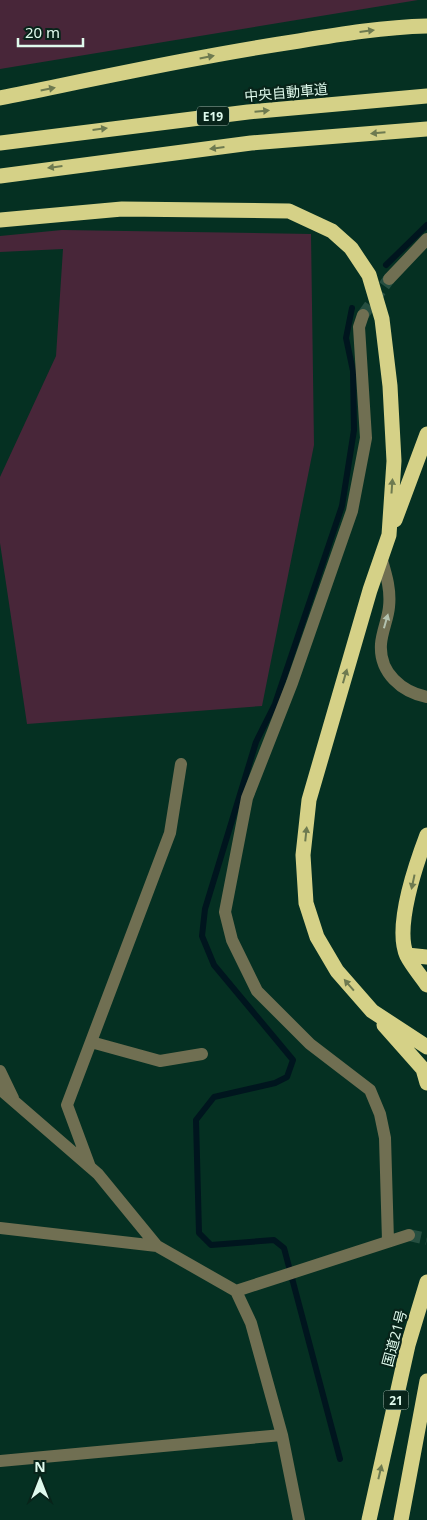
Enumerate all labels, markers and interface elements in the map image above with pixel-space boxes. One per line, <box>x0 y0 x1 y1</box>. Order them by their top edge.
scale bar <box>18 15 82 47</box>
text: 20 m <box>25 22 60 42</box>
one-way arrow <box>360 27 376 35</box>
one-way arrow <box>200 53 215 61</box>
street label: 中央自動車道 <box>243 79 329 105</box>
one-way arrow <box>40 85 55 93</box>
road number: E19 <box>197 106 229 125</box>
one-way arrow <box>254 107 270 115</box>
one-way arrow <box>93 125 109 133</box>
one-way arrow <box>370 129 386 137</box>
one-way arrow <box>208 144 224 152</box>
one-way arrow <box>47 163 63 171</box>
one-way arrow <box>389 477 397 493</box>
one-way arrow <box>382 614 390 629</box>
one-way arrow <box>341 669 349 684</box>
one-way arrow <box>302 825 310 841</box>
one-way arrow <box>409 874 417 889</box>
one-way arrow <box>343 978 354 991</box>
street label: 国道21号 <box>377 1308 411 1368</box>
road number: 21 <box>384 1390 408 1410</box>
north arrow <box>15 1455 65 1505</box>
text: N <box>34 1457 46 1476</box>
one-way arrow <box>376 1465 384 1480</box>

